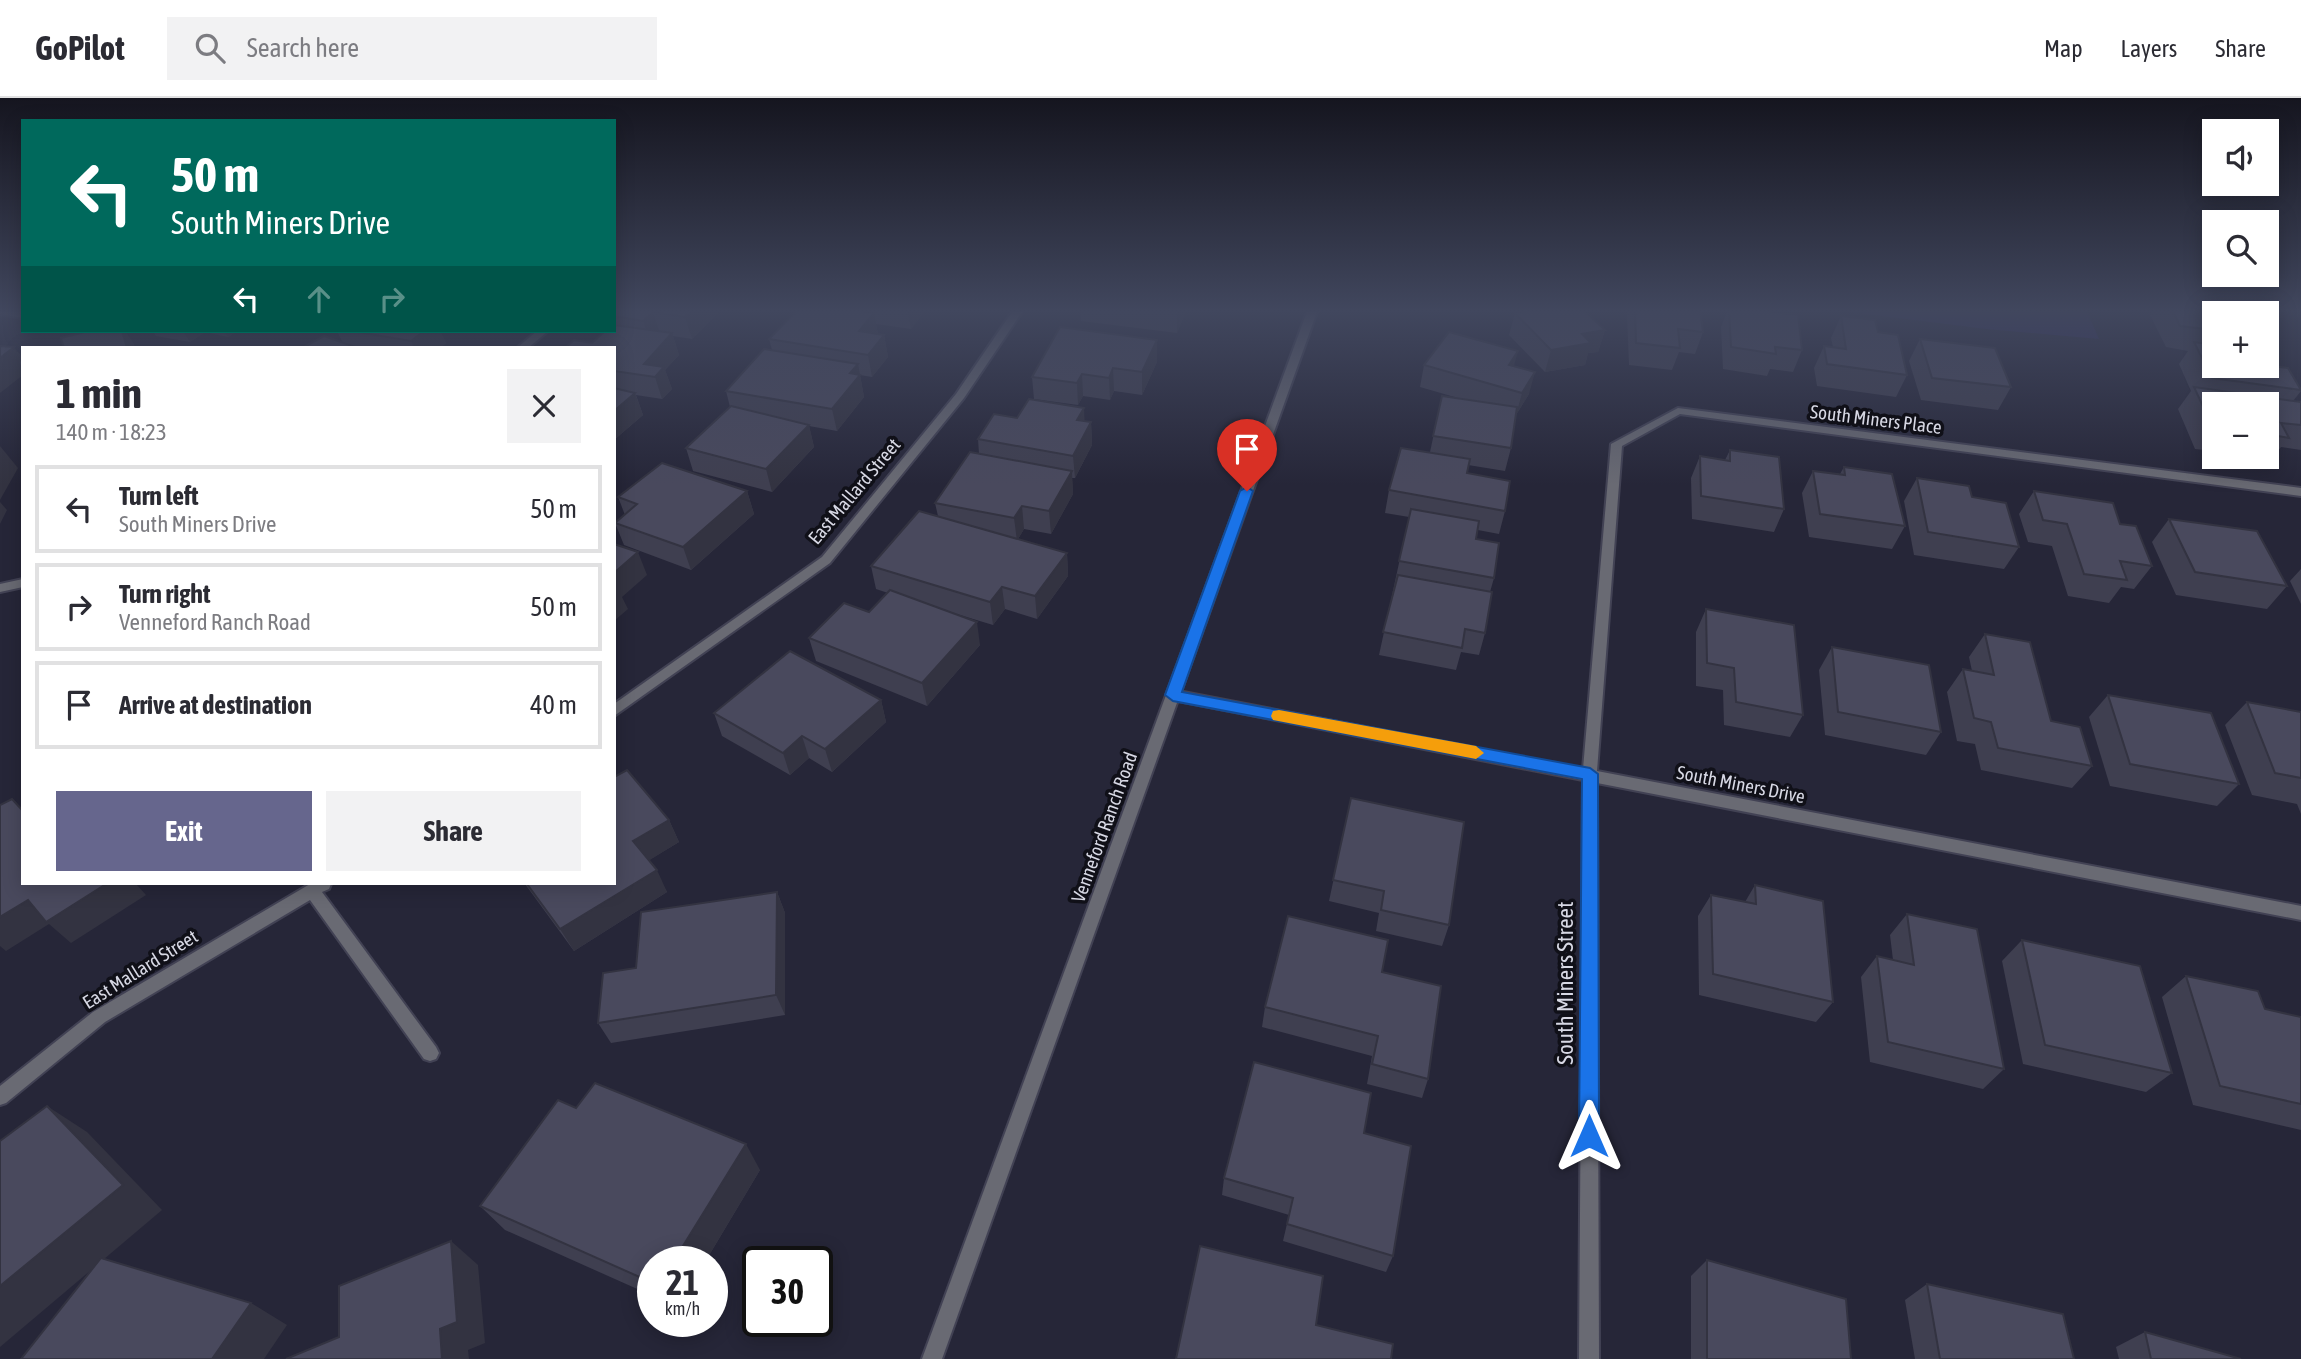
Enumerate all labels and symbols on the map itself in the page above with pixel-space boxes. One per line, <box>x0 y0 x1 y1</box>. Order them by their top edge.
street label: South Miners Place <box>1809 400 1943 438</box>
pin <box>1217 419 1277 491</box>
street label: East Mallard Street <box>803 434 905 548</box>
street label: Venneford Ranch Road <box>1067 749 1141 905</box>
street label: South Miners Drive <box>1675 761 1807 807</box>
street label: South Miners Street <box>1552 901 1578 1065</box>
street label: East Mallard Street <box>79 925 201 1013</box>
position arrow <box>1552 1099 1626 1173</box>
speed limit sign: 30 <box>742 1246 833 1337</box>

